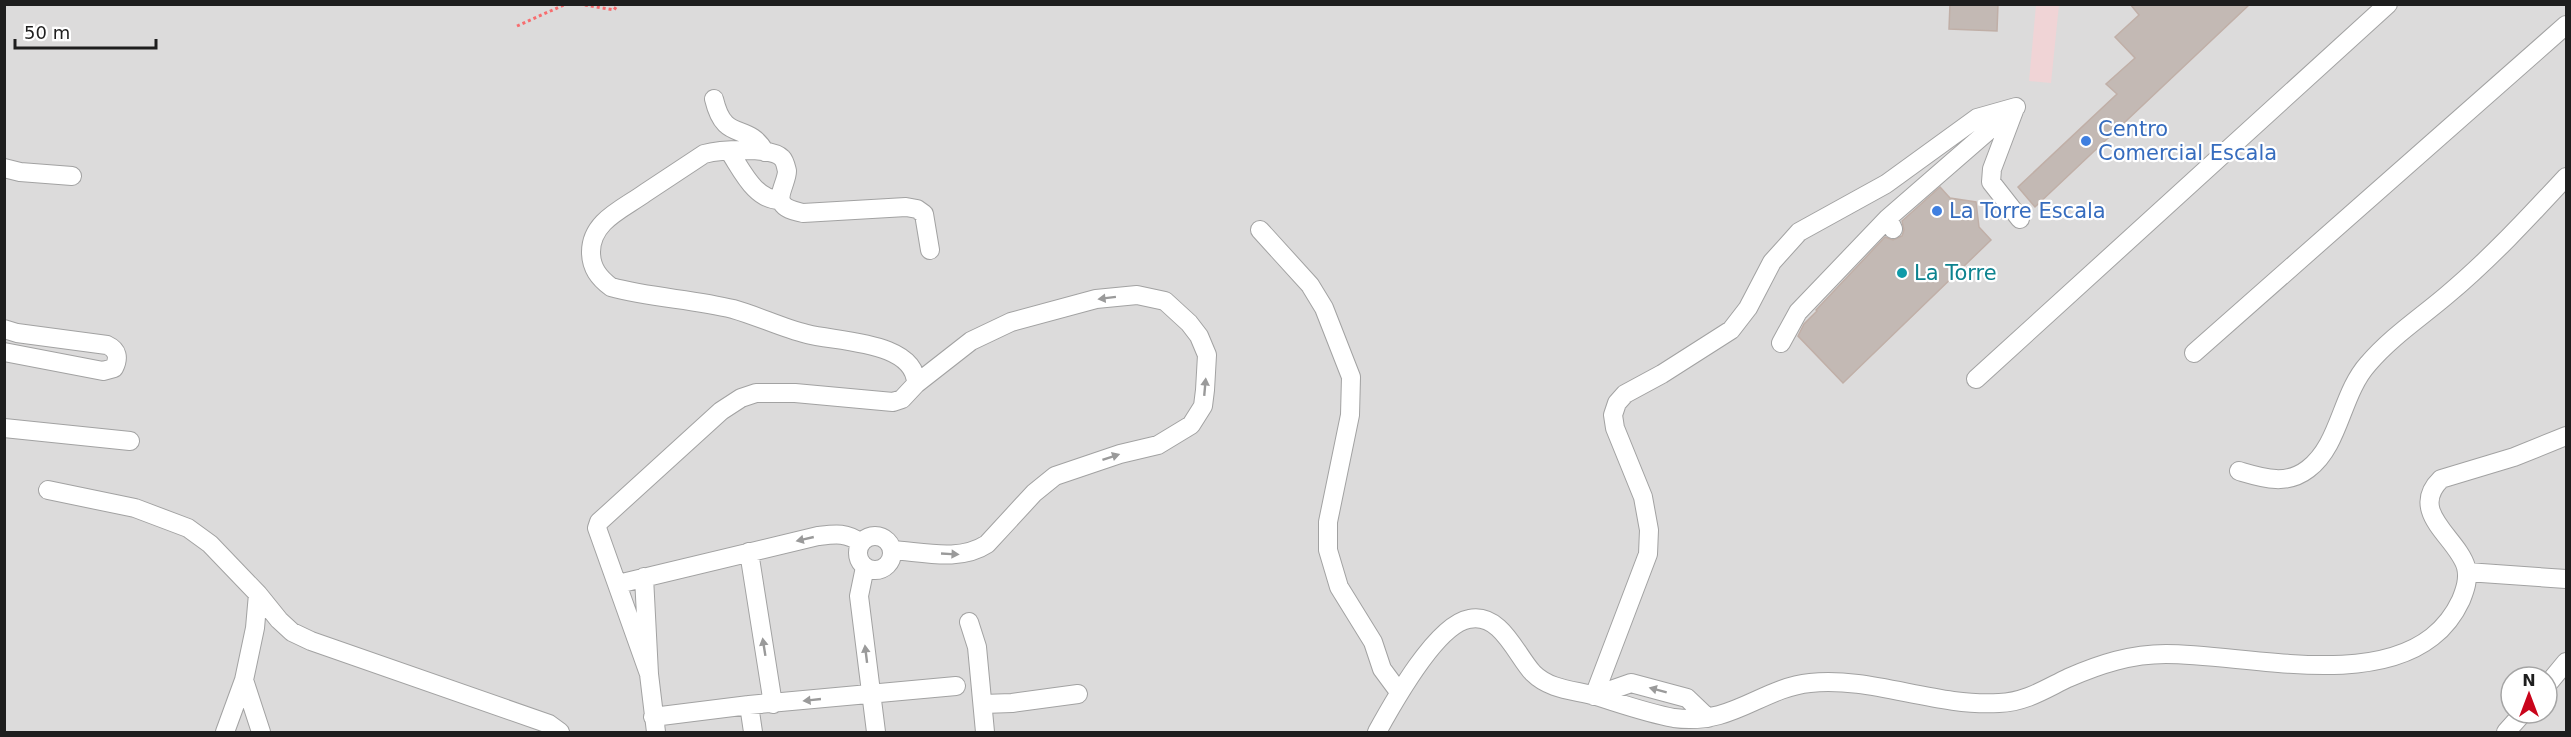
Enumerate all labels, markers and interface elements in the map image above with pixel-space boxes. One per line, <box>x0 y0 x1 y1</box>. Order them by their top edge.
scale bar <box>15 12 156 50</box>
text: 50 m <box>24 22 70 43</box>
place label: Centro Comercial Escala <box>2098 117 2277 165</box>
marker: Centro Comercial Escala <box>2079 134 2093 148</box>
place label: La Torre Escala <box>1949 199 2106 223</box>
marker: La Torre Escala <box>1930 204 1944 218</box>
place label: La Torre <box>1914 261 1997 285</box>
marker: La Torre <box>1895 266 1909 280</box>
one-way arrow <box>1098 293 1117 303</box>
one-way arrow <box>1200 377 1210 396</box>
one-way arrow <box>1102 452 1120 461</box>
one-way arrow <box>796 535 814 545</box>
one-way arrow <box>940 549 959 558</box>
one-way arrow <box>759 637 768 656</box>
one-way arrow <box>861 644 871 663</box>
north arrow <box>2499 665 2559 725</box>
text: N <box>2522 671 2536 690</box>
one-way arrow <box>1649 685 1667 695</box>
one-way arrow <box>803 695 822 705</box>

